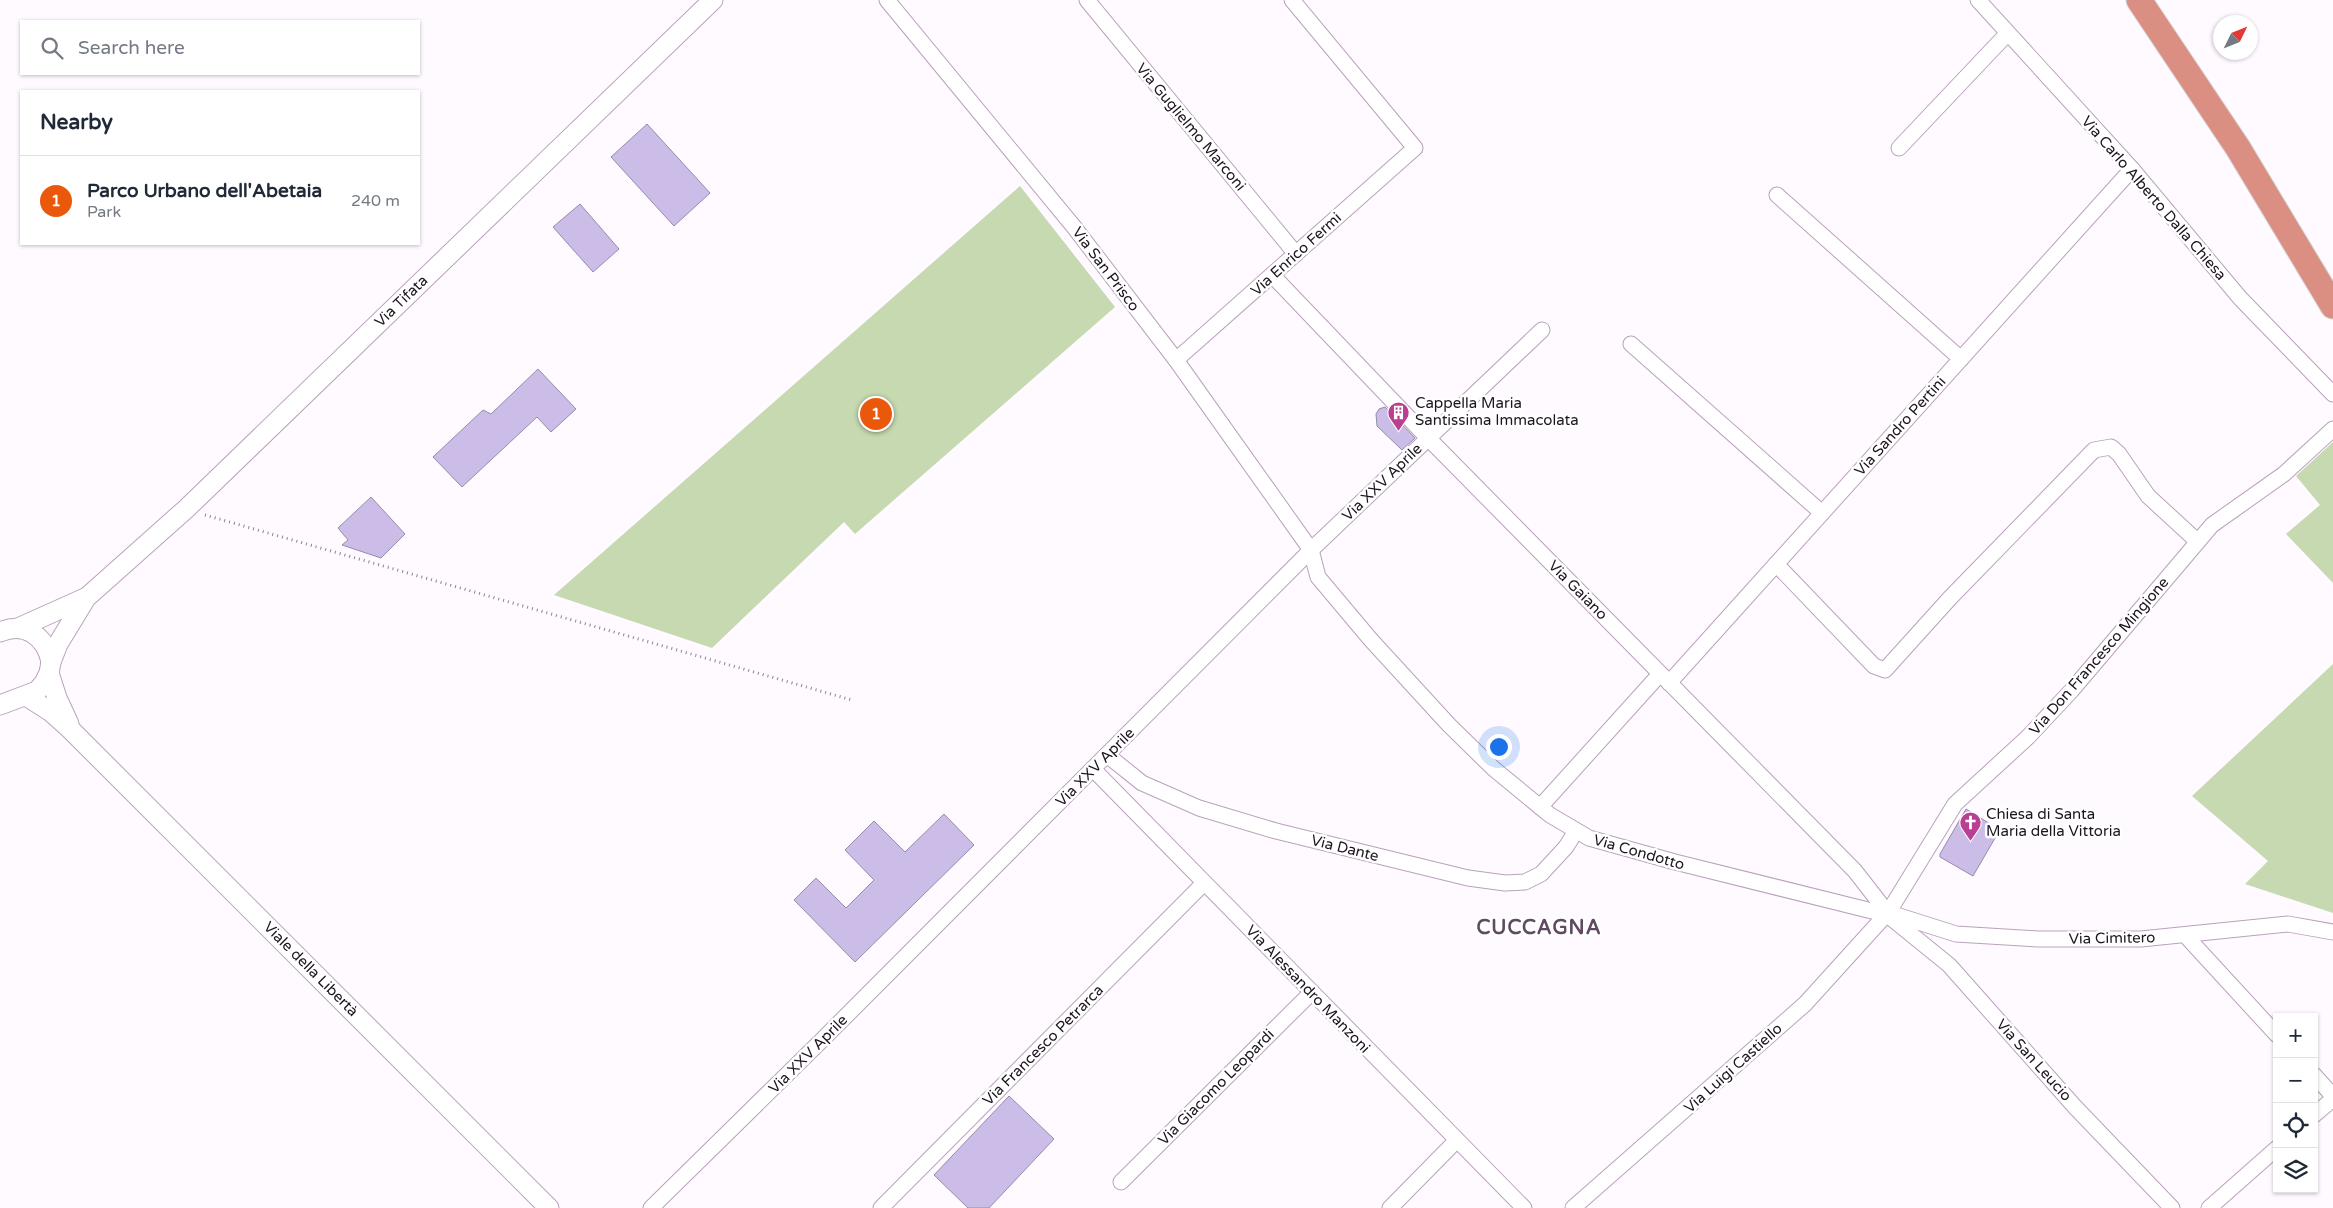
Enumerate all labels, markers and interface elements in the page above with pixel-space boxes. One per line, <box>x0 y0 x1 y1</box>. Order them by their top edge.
north arrow <box>2213 15 2258 60</box>
search box <box>20 20 420 75</box>
icon: search <box>38 34 66 62</box>
text: Search here <box>78 37 185 59</box>
street label: Via Guglielmo Marconi <box>1132 59 1250 195</box>
text: Nearby <box>40 110 113 135</box>
street label: Via Carlo Alberto Dalla Chiesa <box>2078 112 2230 284</box>
text: Parco Urbano dell'Abetaia <box>87 180 322 202</box>
text: 1 <box>51 191 61 211</box>
text: 240 m <box>351 191 400 211</box>
text: Park <box>87 202 121 222</box>
street label: Via Enrico Fermi <box>1247 209 1345 299</box>
street label: Via San Prisco <box>1069 223 1143 315</box>
street label: Via Tifata <box>371 271 431 331</box>
street label: Via Sandro Pertini <box>1851 373 1949 479</box>
place label: Cappella Maria Santissima Immacolata <box>1415 394 1579 429</box>
pin: 1 <box>860 395 892 433</box>
building icon: Cappella Maria Santissima Immacolata <box>1387 400 1411 431</box>
street label: Via XXV Aprile <box>1338 439 1426 525</box>
street label: Via Gaiano <box>1545 557 1611 623</box>
street label: Via Don Francesco Mingione <box>2026 573 2172 739</box>
street label: Via XXV Aprile <box>1052 724 1138 810</box>
your location <box>1486 734 1512 760</box>
place label: Chiesa di Santa Maria della Vittoria <box>1986 805 2121 840</box>
church icon: Chiesa di Santa Maria della Vittoria <box>1958 811 1982 842</box>
street label: Via Condotto <box>1591 830 1687 874</box>
street label: Via Dante <box>1309 831 1381 865</box>
district label: CUCCAGNA <box>1476 916 1602 940</box>
street label: Viale della Libertà <box>260 918 362 1020</box>
street label: Via Alessandro Manzoni <box>1242 921 1374 1057</box>
street label: Via Cimitero <box>2068 928 2156 948</box>
street label: Via Francesco Petrarca <box>979 981 1107 1109</box>
street label: Via XXV Aprile <box>765 1011 851 1097</box>
map controls <box>2273 1013 2318 1193</box>
button: + <box>2273 1013 2318 1058</box>
street label: Via San Leucio <box>1992 1015 2076 1105</box>
street label: Via Luigi Castiello <box>1680 1019 1786 1117</box>
street label: Via Giacomo Leopardi <box>1154 1025 1278 1149</box>
button: − <box>2273 1058 2318 1103</box>
button: locate <box>2273 1103 2318 1148</box>
button: layers <box>2273 1148 2318 1193</box>

